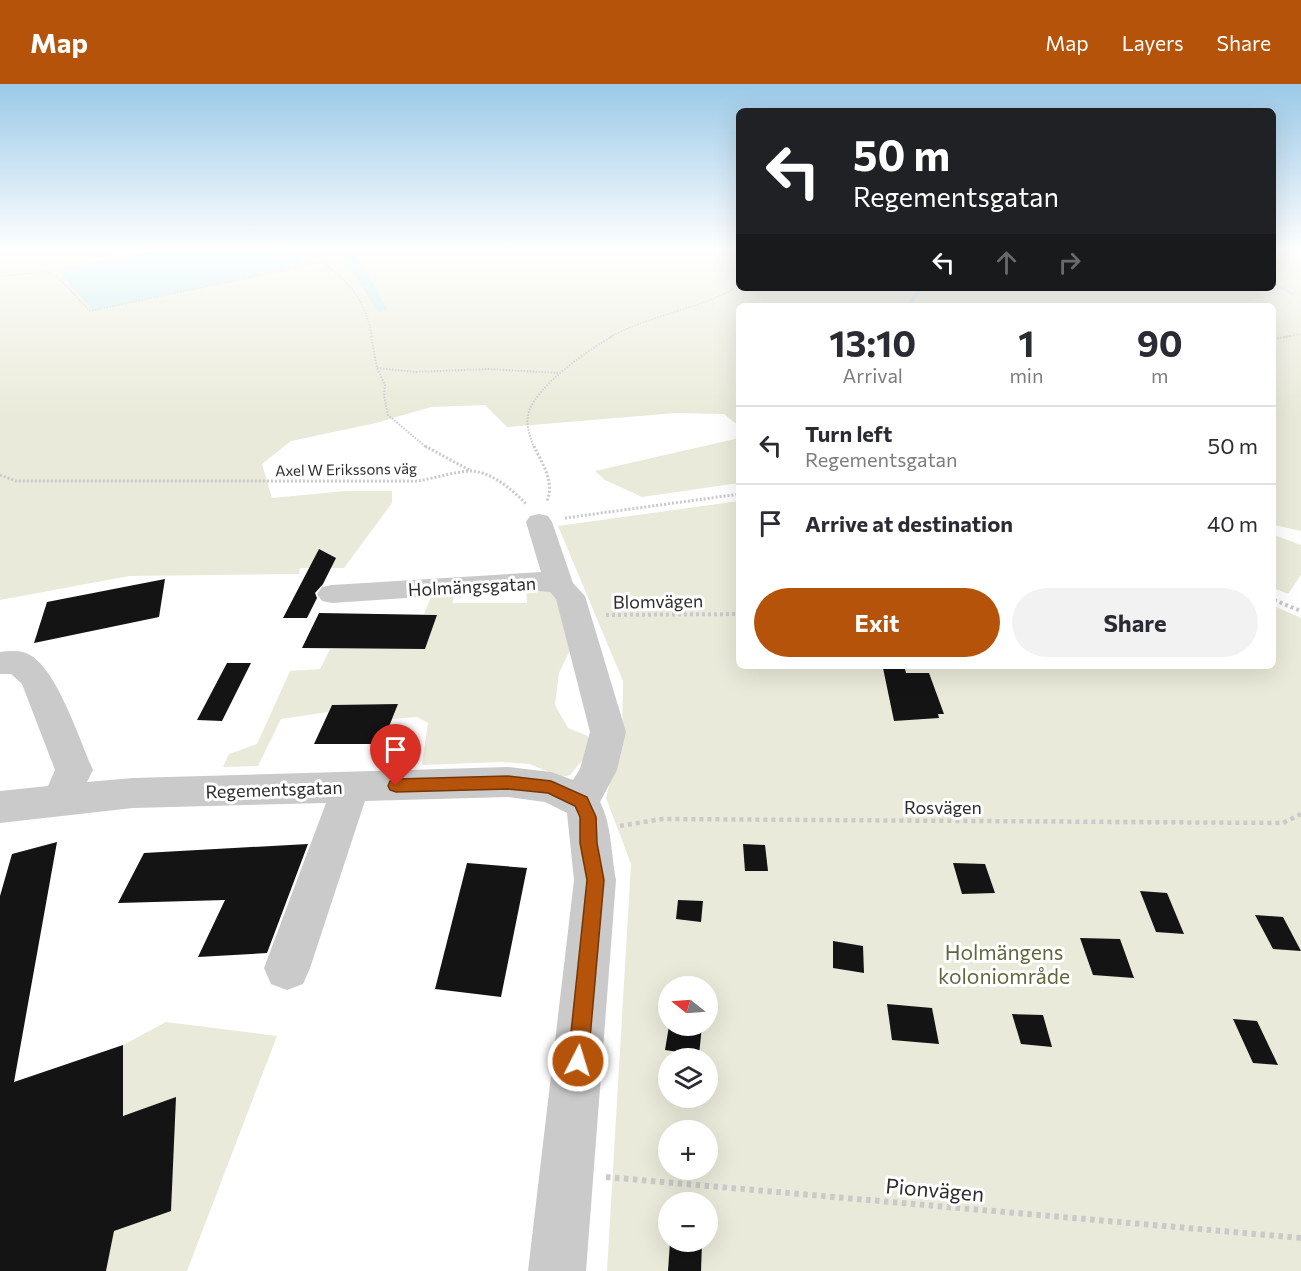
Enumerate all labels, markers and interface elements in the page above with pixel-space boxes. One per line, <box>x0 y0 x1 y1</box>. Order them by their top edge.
text: Map <box>30 25 88 59</box>
text: Map <box>1045 30 1089 55</box>
text: Layers <box>1122 30 1184 55</box>
text: Share <box>1217 30 1271 55</box>
text: 50 m <box>853 128 950 180</box>
icon: left <box>754 132 832 210</box>
text: Regementsgatan <box>853 180 1059 213</box>
icon: left <box>927 246 960 279</box>
icon: ahead <box>990 246 1023 279</box>
icon: right <box>1053 246 1086 279</box>
text: 13:10 <box>829 320 916 364</box>
text: 1 <box>1018 320 1035 364</box>
text: 90 <box>1137 320 1183 364</box>
text: Arrival <box>842 363 903 387</box>
text: min <box>1009 363 1043 387</box>
text: m <box>1151 363 1168 387</box>
text: Turn left <box>805 420 892 447</box>
icon: left <box>754 429 787 462</box>
text: 50 m <box>1208 432 1258 459</box>
text: Regementsgatan <box>805 447 958 471</box>
street label: Axel W Erikssons väg <box>275 459 417 479</box>
icon: arrive <box>754 507 787 540</box>
text: Arrive at destination <box>805 510 1013 537</box>
text: 40 m <box>1207 510 1258 537</box>
street label: Holmängsgatan <box>407 572 537 600</box>
button: Exit <box>754 588 1000 657</box>
button: Share <box>1012 588 1258 657</box>
street label: Blomvägen <box>613 589 703 613</box>
pin <box>370 724 421 786</box>
icon: arrive <box>379 733 412 766</box>
street label: Regementsgatan <box>205 776 343 802</box>
street label: Rosvägen <box>904 796 982 818</box>
park label: Holmängens koloniområde <box>938 939 1070 988</box>
north arrow <box>658 976 718 1036</box>
map controls <box>658 976 718 1252</box>
position arrow <box>546 1029 610 1093</box>
button: layers <box>658 1048 718 1108</box>
button: + <box>658 1120 718 1180</box>
street label: Pionvägen <box>885 1172 985 1206</box>
button: − <box>658 1192 718 1252</box>

